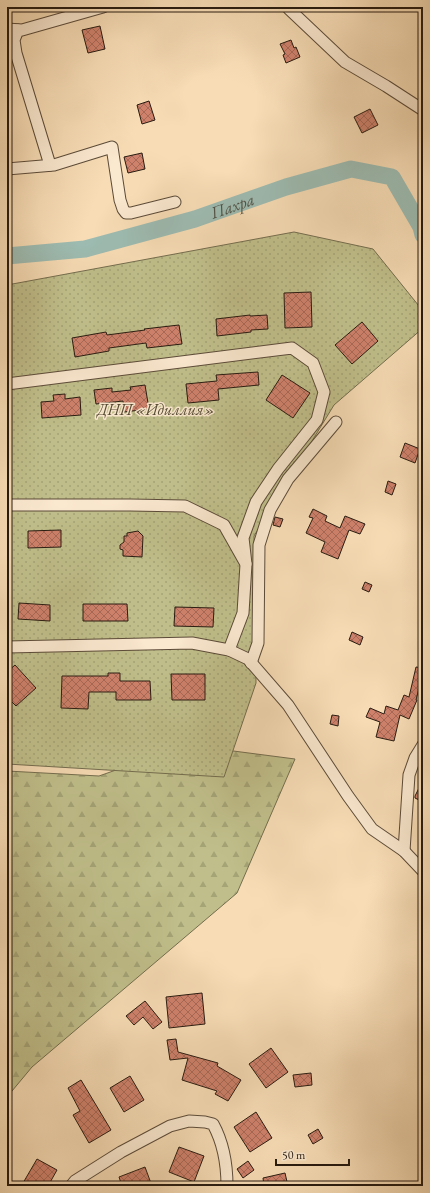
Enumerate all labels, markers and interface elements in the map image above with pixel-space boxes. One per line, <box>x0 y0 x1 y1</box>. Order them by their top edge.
water label: Пахра <box>206 188 257 224</box>
park label: ДНП «Идиллия» <box>95 399 215 420</box>
scale bar <box>276 1141 349 1167</box>
text: 50 m <box>282 1147 306 1163</box>

